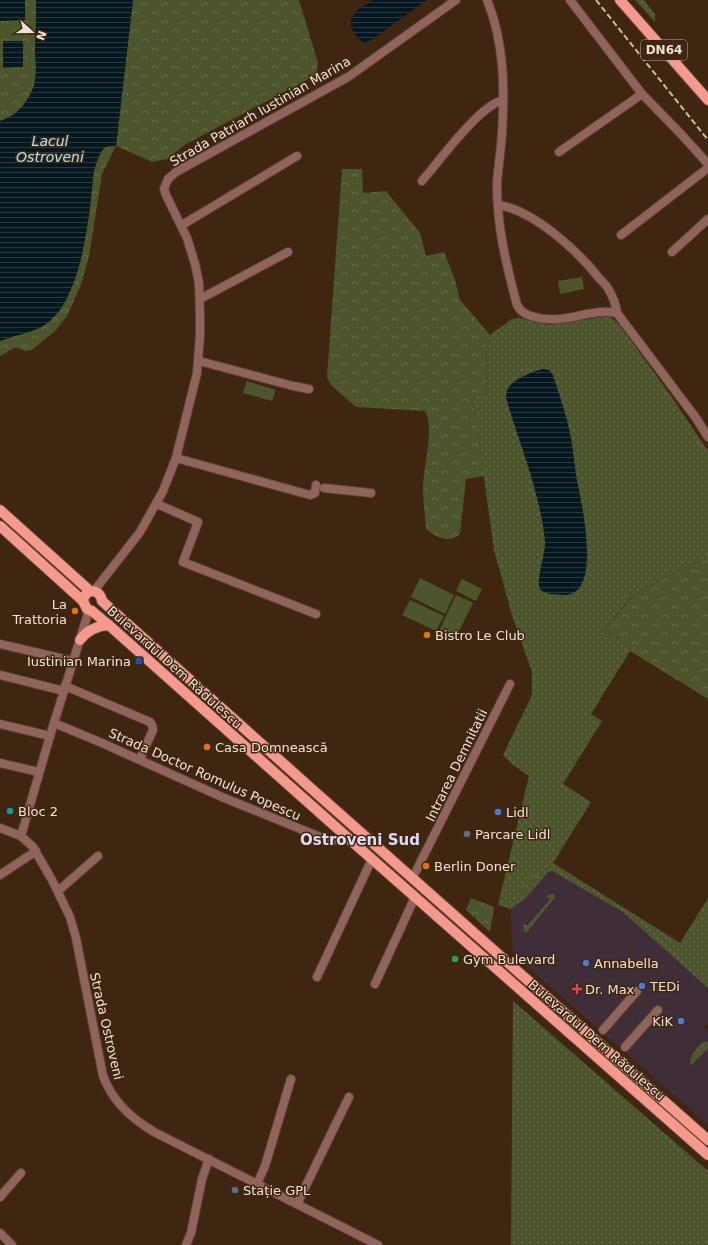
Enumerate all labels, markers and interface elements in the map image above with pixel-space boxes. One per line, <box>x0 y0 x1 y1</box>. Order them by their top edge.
north arrow <box>12 12 52 52</box>
text: N <box>33 29 49 42</box>
road number: DN64 <box>641 40 687 60</box>
street label: Strada Patriarh Iustinian Marina <box>167 53 353 169</box>
water label: Lacul Ostroveni <box>16 133 84 165</box>
place label: La Trattoria <box>12 597 67 627</box>
street label: Bulevardul Dem Rădulescu <box>104 603 245 732</box>
marker: La Trattoria <box>70 606 80 616</box>
place label: Bistro Le Club <box>435 628 525 643</box>
marker: Bistro Le Club <box>422 630 432 640</box>
place label: Iustinian Marina <box>27 654 131 669</box>
marker: Iustinian Marina <box>134 656 144 666</box>
street label: Intrarea Demnitatii <box>423 706 490 824</box>
street label: Strada Doctor Romulus Popescu <box>107 725 303 824</box>
place label: Casa Domnească <box>215 740 328 755</box>
marker: Casa Domnească <box>202 742 212 752</box>
place label: Bloc 2 <box>18 804 58 819</box>
place label: Lidl <box>506 805 529 820</box>
marker: Bloc 2 <box>5 806 15 816</box>
marker: Lidl <box>493 807 503 817</box>
place label: Parcare Lidl <box>475 827 550 842</box>
marker: Parcare Lidl <box>462 829 472 839</box>
district label: Ostroveni Sud <box>300 831 420 849</box>
place label: Berlin Doner <box>434 859 516 874</box>
marker: Berlin Doner <box>421 861 431 871</box>
place label: Gym Bulevard <box>463 952 555 967</box>
marker: Gym Bulevard <box>450 954 460 964</box>
place label: Annabella <box>594 956 659 971</box>
marker: Annabella <box>581 958 591 968</box>
street label: Strada Ostroveni <box>87 971 126 1081</box>
street label: Bulevardul Dem Rădulescu <box>525 977 668 1104</box>
place label: TEDi <box>649 979 680 994</box>
marker: TEDi <box>637 981 647 991</box>
place label: Dr. Max <box>585 982 635 997</box>
marker: Dr. Max <box>572 984 582 994</box>
place label: KiK <box>652 1014 673 1029</box>
marker: KiK <box>676 1016 686 1026</box>
place label: Stație GPL <box>243 1183 311 1198</box>
marker: Stație GPL <box>230 1185 240 1195</box>

